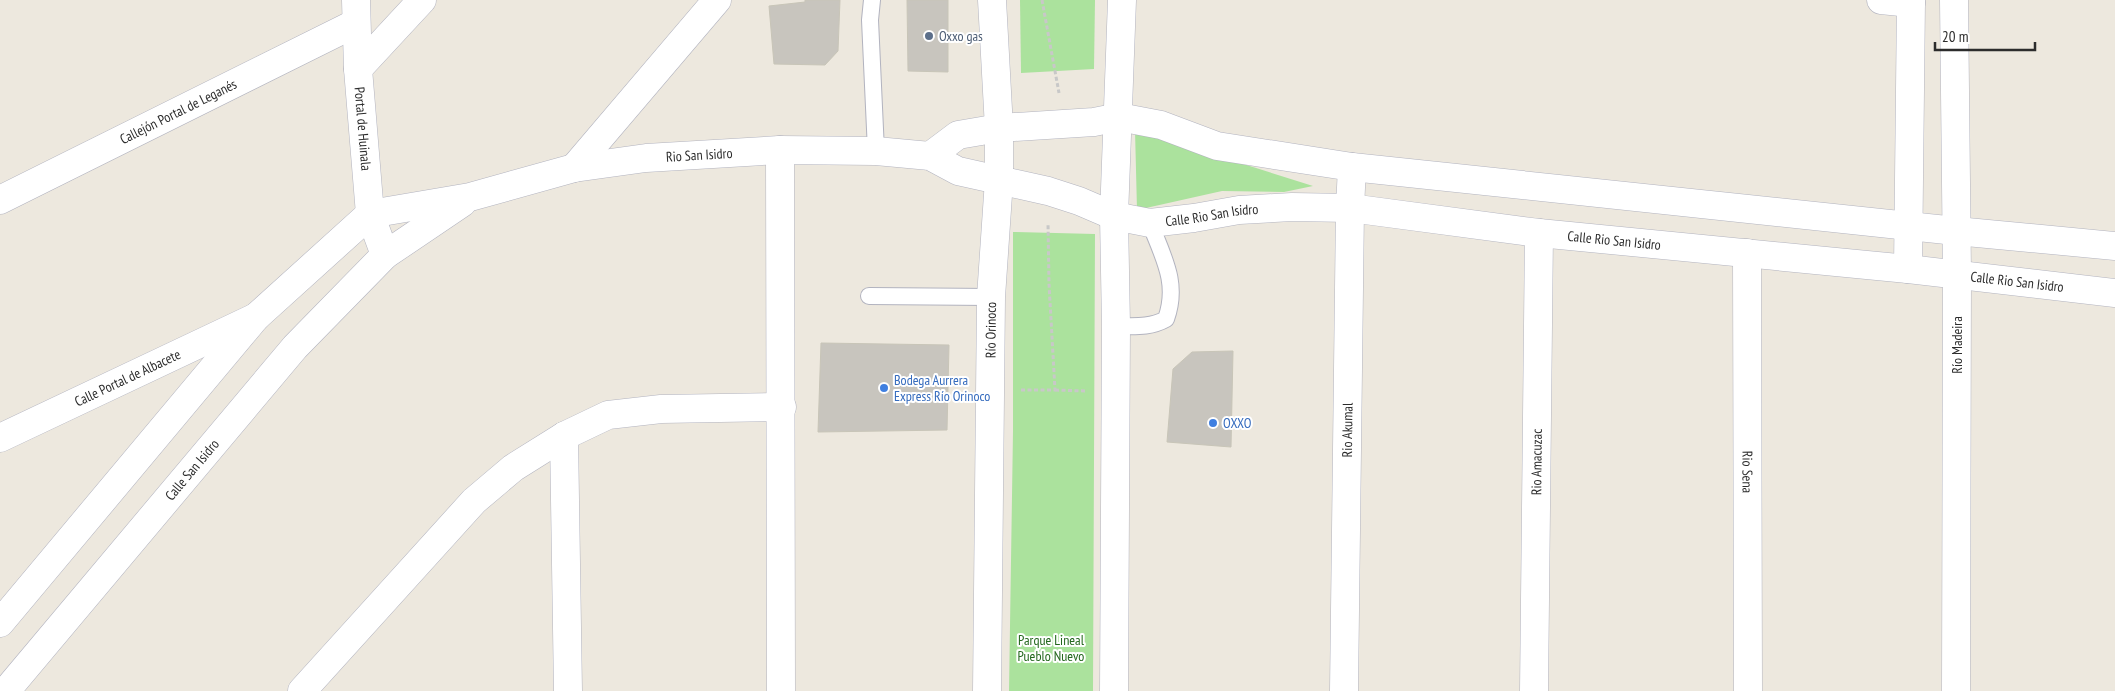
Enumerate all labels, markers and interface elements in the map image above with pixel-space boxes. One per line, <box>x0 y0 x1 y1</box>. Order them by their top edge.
scale bar <box>1935 20 2035 52</box>
place label: Oxxo gas <box>939 27 983 45</box>
text: 20 m <box>1942 27 1968 46</box>
marker: Oxxo gas <box>923 30 935 42</box>
street label: Callejón Portal de Leganés <box>117 75 240 148</box>
street label: Portal de Huinala <box>351 86 375 171</box>
street label: Rio San Isidro <box>665 144 733 166</box>
street label: Calle Rio San Isidro <box>1164 200 1259 230</box>
street label: Calle Rio San Isidro <box>1567 227 1662 254</box>
street label: Calle Rio San Isidro <box>1970 267 2065 296</box>
street label: Río Orinoco <box>981 302 1000 358</box>
street label: Río Madeira <box>1948 316 1966 374</box>
street label: Calle Portal de Albacete <box>72 345 184 410</box>
place label: Bodega Aurrera Express Río Orinoco <box>894 371 990 405</box>
marker: Bodega Aurrera Express Río Orinoco <box>878 382 890 394</box>
street label: Rio Akumal <box>1338 402 1357 457</box>
place label: OXXO <box>1223 414 1252 432</box>
marker: OXXO <box>1207 417 1219 429</box>
street label: Rio Amacuzac <box>1527 429 1546 495</box>
street label: Calle San Isidro <box>161 435 223 504</box>
street label: Rio Sena <box>1738 451 1757 493</box>
park label: Parque Lineal Pueblo Nuevo <box>1018 631 1085 665</box>

